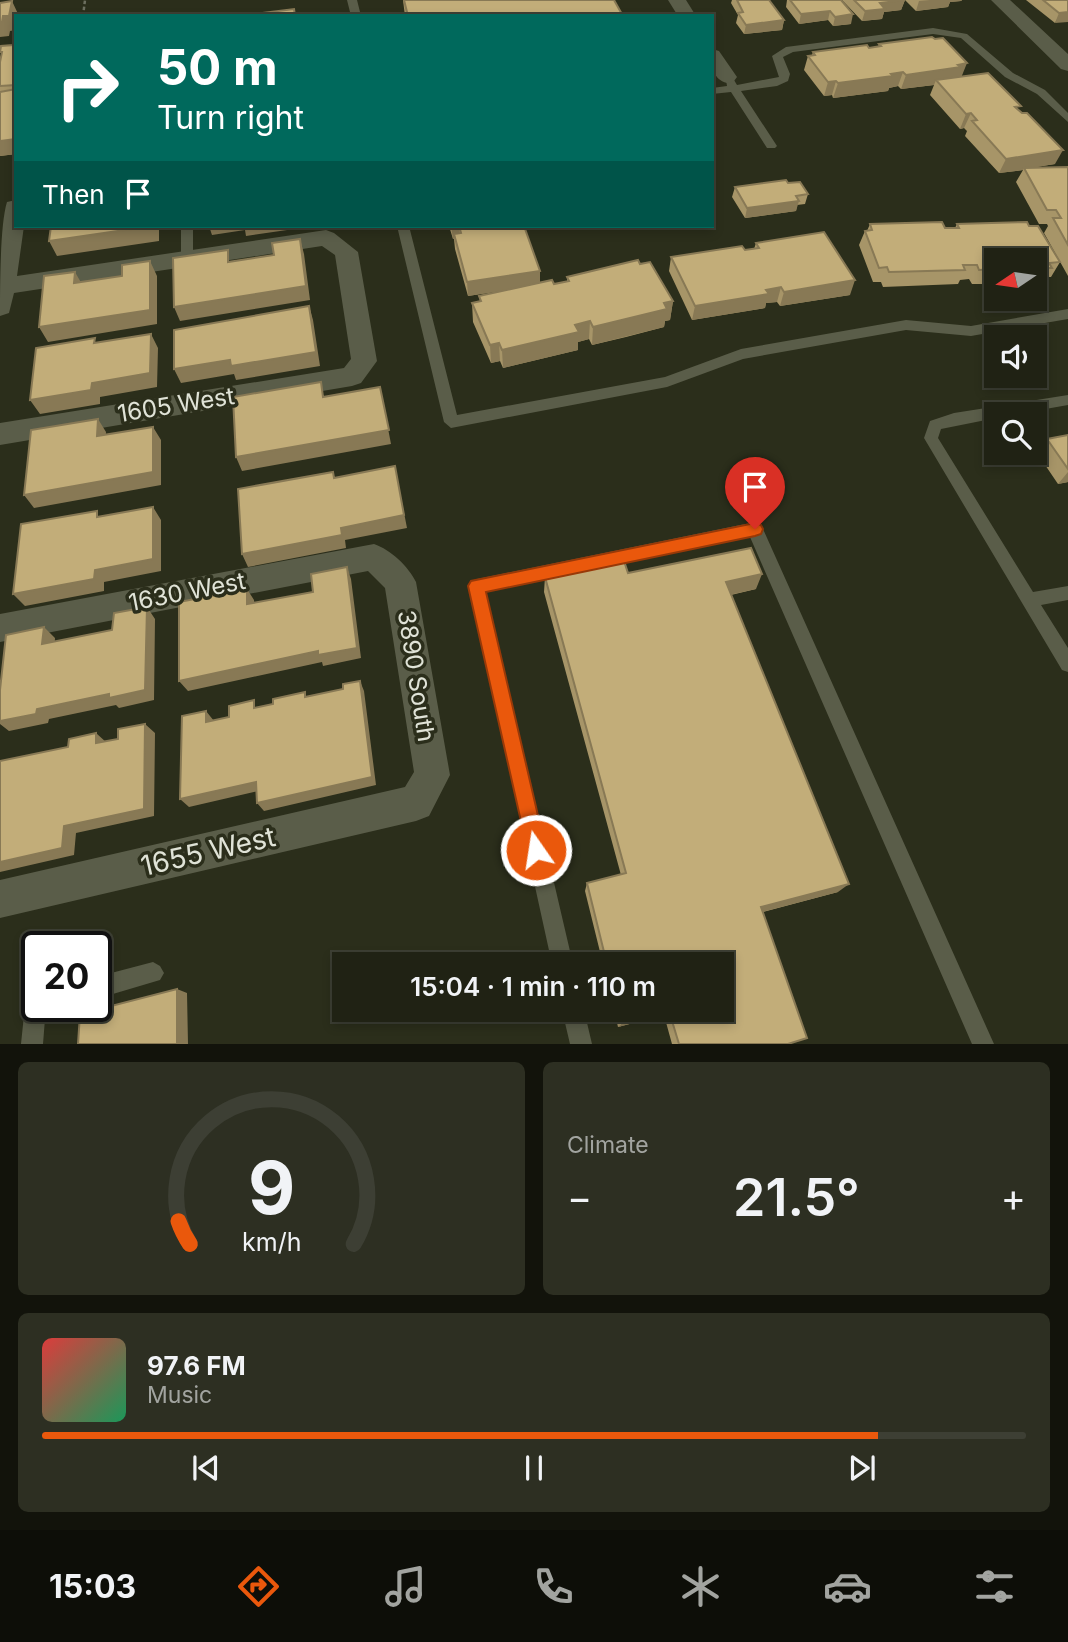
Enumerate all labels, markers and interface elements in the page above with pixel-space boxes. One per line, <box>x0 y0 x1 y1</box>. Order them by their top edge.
text: 50 m <box>157 38 278 97</box>
icon: right <box>42 42 133 133</box>
text: Turn right <box>157 98 304 137</box>
icon: arrive <box>119 175 157 213</box>
text: Then <box>42 179 105 210</box>
north arrow <box>984 248 1046 312</box>
map controls <box>984 248 1047 465</box>
button: sound <box>984 325 1047 388</box>
street label: 1605 West <box>115 381 237 428</box>
button: search <box>984 402 1047 465</box>
pin <box>725 457 785 529</box>
icon: arrive <box>736 468 774 506</box>
street label: 1630 West <box>126 566 248 617</box>
street label: 3890 South <box>392 608 441 744</box>
position arrow <box>499 813 573 887</box>
street label: 1655 West <box>137 819 279 883</box>
speed limit sign: 20 <box>21 931 112 1022</box>
text: 15:04 · 1 min · 110 m <box>410 971 656 1002</box>
text: Climate <box>567 1131 649 1159</box>
text: 9 <box>248 1144 295 1233</box>
text: 21.5° <box>733 1166 860 1229</box>
text: − <box>567 1174 592 1220</box>
text: + <box>1001 1174 1026 1220</box>
text: km/h <box>242 1227 301 1257</box>
text: 97.6 FM <box>147 1350 246 1381</box>
text: Music <box>147 1381 212 1409</box>
icon: previous <box>187 1449 225 1487</box>
icon: pause <box>515 1449 553 1487</box>
icon: next <box>843 1449 881 1487</box>
icon: directions <box>234 1562 283 1611</box>
icon: music <box>381 1562 430 1611</box>
icon: phone <box>529 1562 578 1611</box>
icon: climate <box>676 1562 725 1611</box>
icon: car <box>823 1562 872 1611</box>
icon: filters <box>970 1562 1019 1611</box>
text: 15:03 <box>49 1567 136 1606</box>

